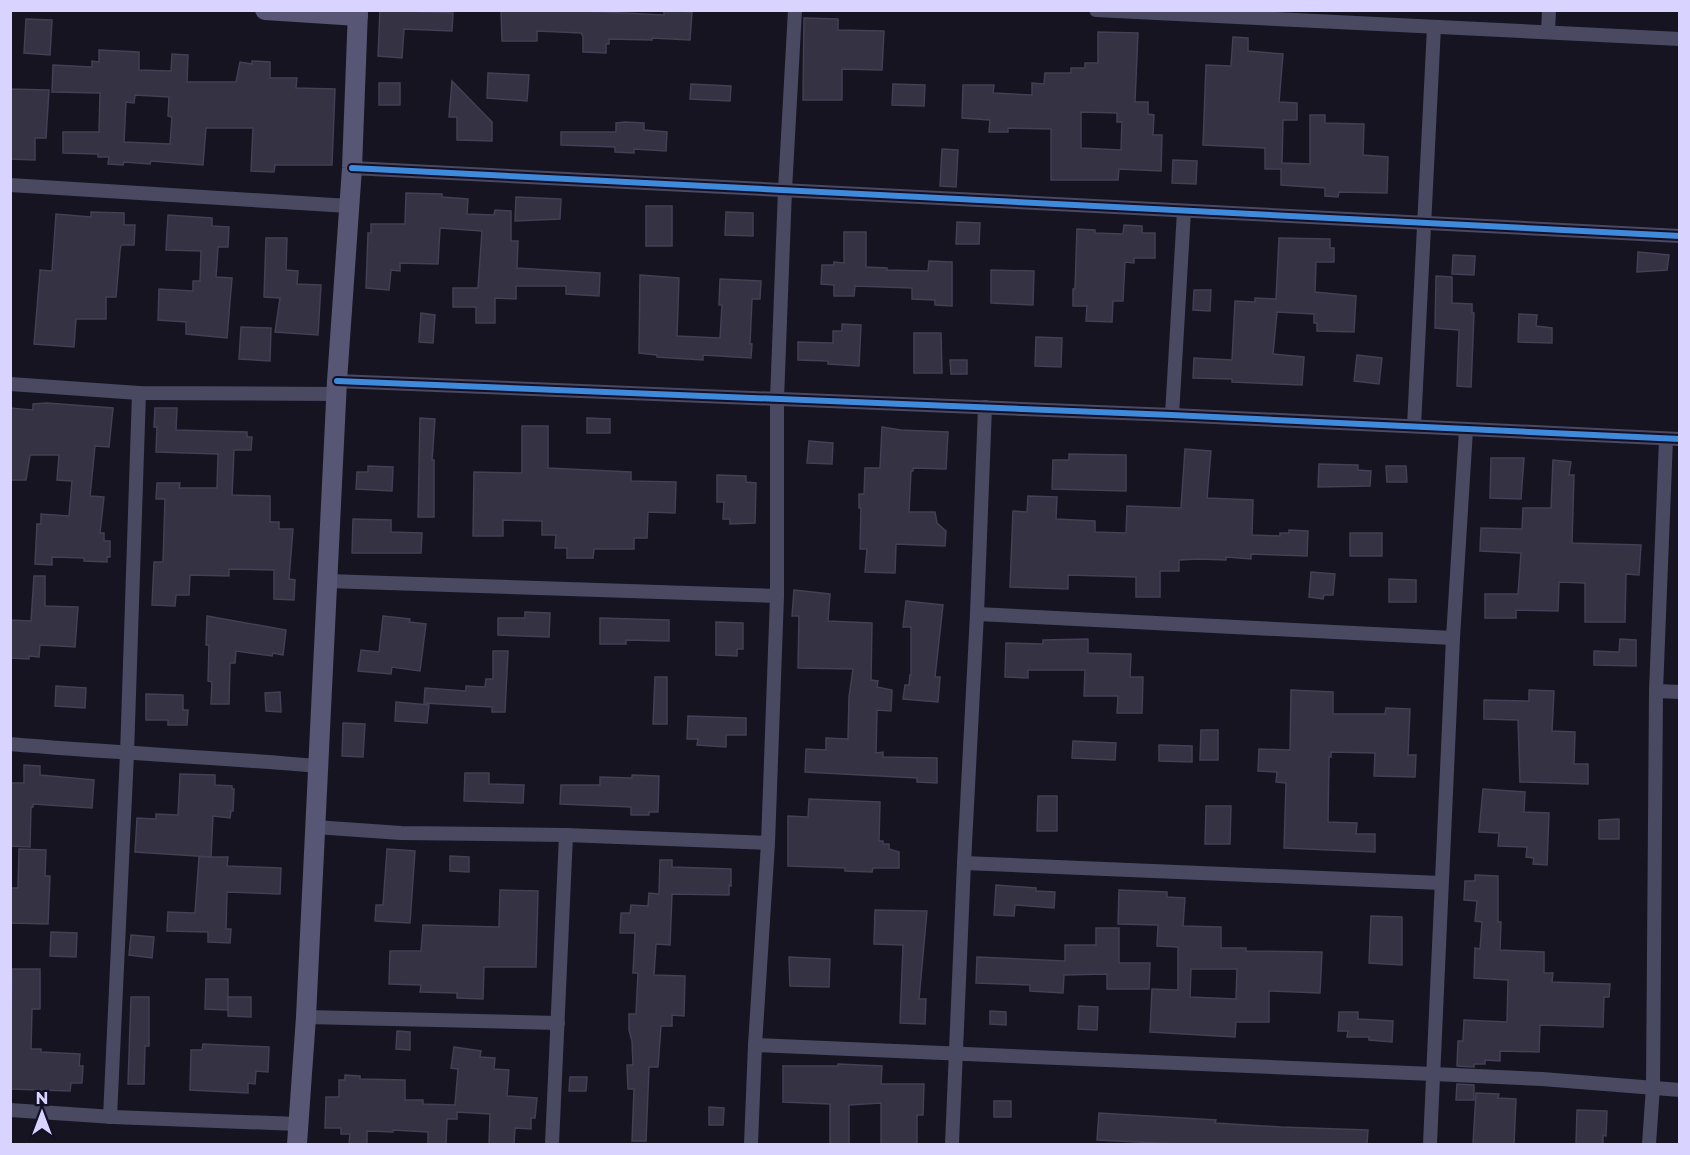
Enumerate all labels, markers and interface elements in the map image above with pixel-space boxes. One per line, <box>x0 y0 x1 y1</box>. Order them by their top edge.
north arrow <box>12 1083 72 1143</box>
text: N <box>36 1089 48 1108</box>

